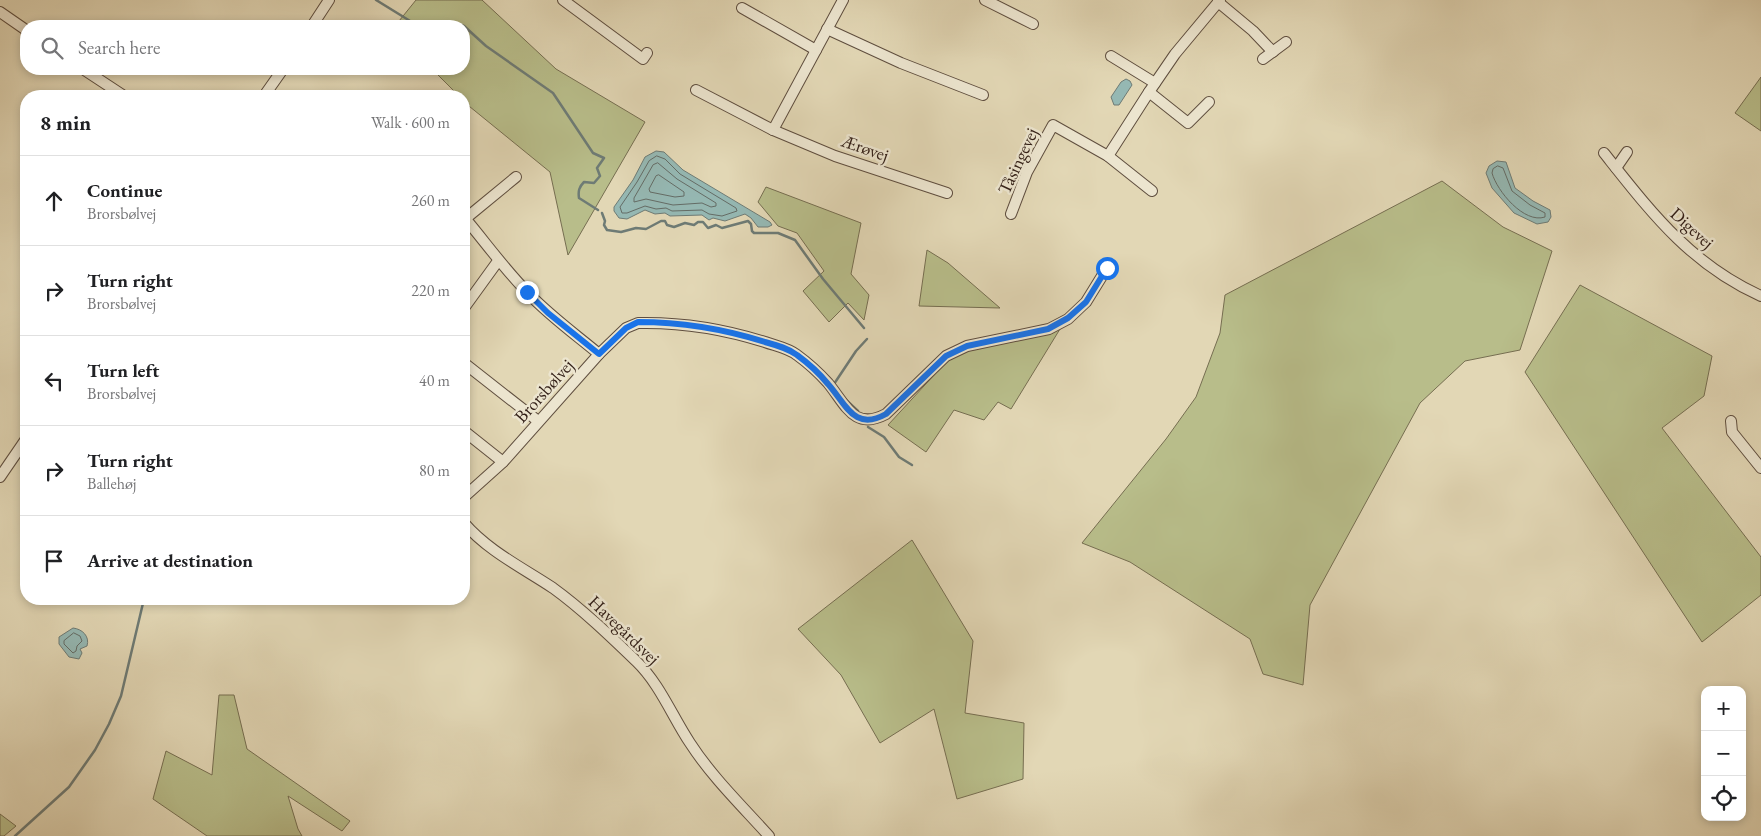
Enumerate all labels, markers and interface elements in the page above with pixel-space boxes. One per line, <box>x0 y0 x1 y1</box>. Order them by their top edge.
search box <box>20 20 470 75</box>
icon: search <box>38 34 66 62</box>
text: Search here <box>78 35 160 60</box>
text: 8 min <box>40 109 91 136</box>
text: Walk · 600 m <box>371 112 450 133</box>
street label: Tåsingevej <box>992 124 1043 198</box>
street label: Ærøvej <box>837 128 892 166</box>
text: Continue <box>87 178 162 203</box>
icon: ahead <box>40 187 68 215</box>
text: 260 m <box>411 190 450 211</box>
street label: Digevej <box>1666 202 1719 253</box>
text: Brorsbølvej <box>87 203 156 224</box>
route start <box>1096 257 1119 280</box>
text: Turn right <box>87 268 173 293</box>
icon: right <box>40 277 68 305</box>
text: 220 m <box>411 280 450 301</box>
route end <box>516 281 539 304</box>
text: Brorsbølvej <box>87 293 156 314</box>
street label: Brorsbølvej <box>509 354 578 427</box>
text: Turn left <box>87 358 159 383</box>
icon: left <box>40 367 68 395</box>
text: 40 m <box>419 370 450 391</box>
text: Brorsbølvej <box>87 383 156 404</box>
text: Turn right <box>87 448 173 473</box>
icon: right <box>40 457 68 485</box>
text: 80 m <box>419 460 450 481</box>
text: Ballehøj <box>87 473 136 494</box>
icon: arrive <box>40 547 68 575</box>
text: Arrive at destination <box>87 548 253 573</box>
street label: Havegårdsvej <box>584 590 665 669</box>
map controls <box>1701 686 1746 821</box>
button: + <box>1701 686 1746 731</box>
button: − <box>1701 731 1746 776</box>
button: locate <box>1701 776 1746 821</box>

